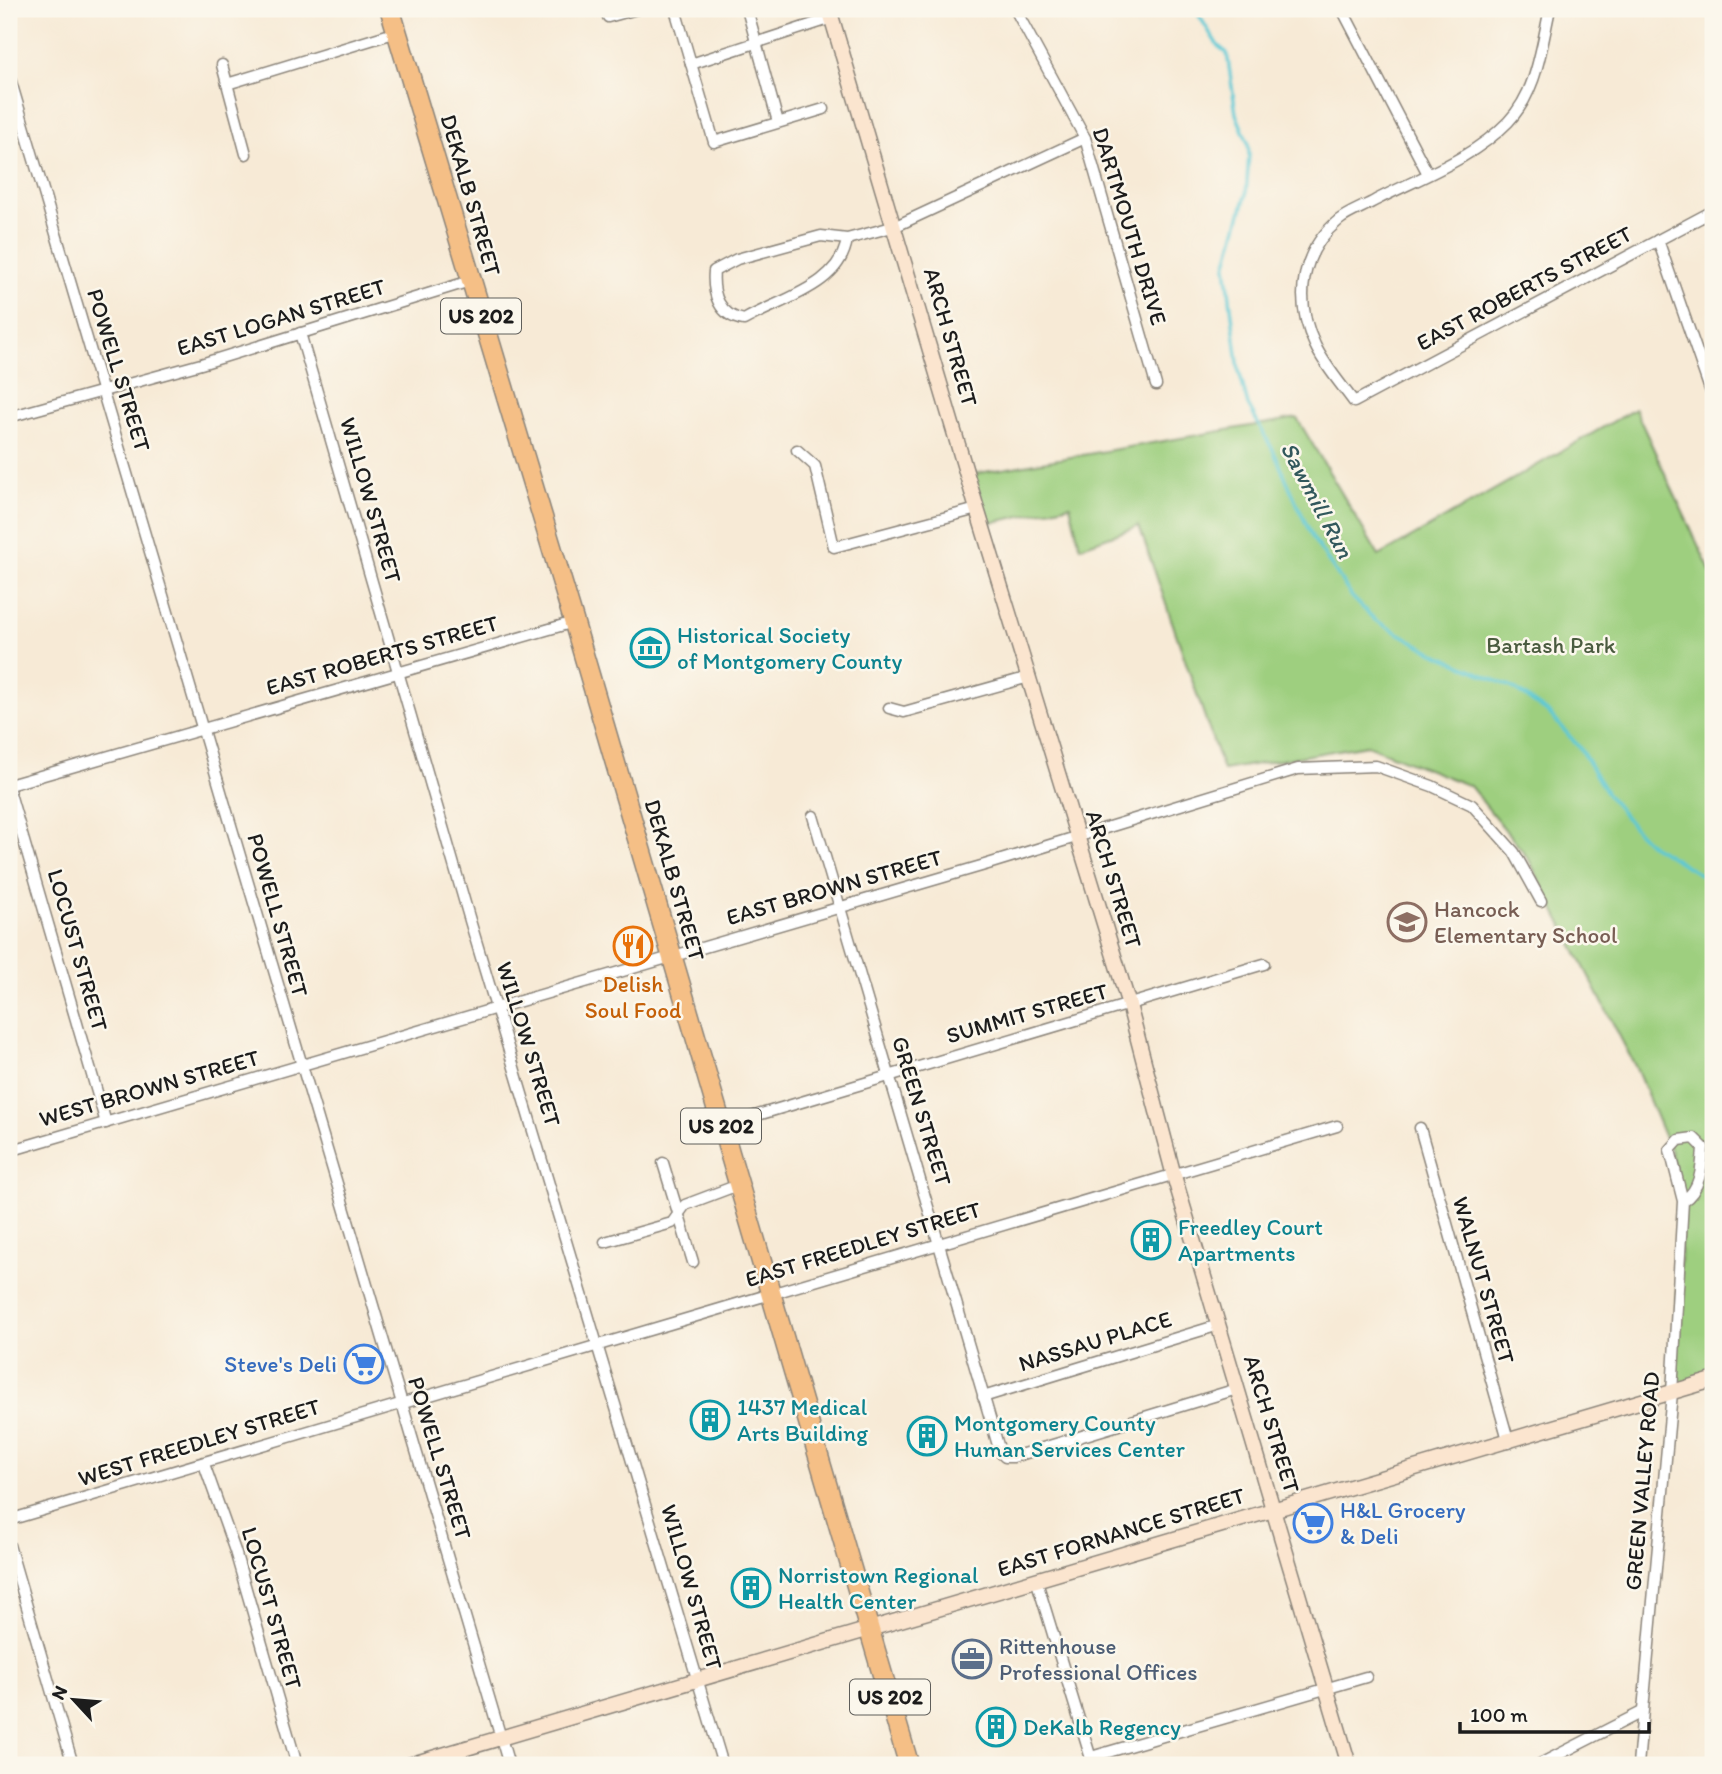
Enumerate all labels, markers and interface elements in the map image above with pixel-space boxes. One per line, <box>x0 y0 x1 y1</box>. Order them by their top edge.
street label: DEKALB STREET <box>435 111 507 279</box>
street label: DARTMOUTH DRIVE <box>1087 124 1173 328</box>
street label: EAST ROBERTS STREET <box>1411 219 1637 357</box>
street label: ARCH STREET <box>918 264 984 410</box>
street label: EAST LOGAN STREET <box>173 272 389 362</box>
street label: POWELL STREET <box>81 285 157 455</box>
road number: US 202 <box>441 298 521 334</box>
street label: WILLOW STREET <box>334 414 408 586</box>
water label: Sawmill Run <box>1275 437 1360 563</box>
street label: EAST ROBERTS STREET <box>263 608 501 702</box>
place label: Historical Society of Montgomery County <box>677 621 902 675</box>
museum icon: Historical Society of Montgomery County <box>629 627 671 669</box>
park label: Bartash Park <box>1486 631 1616 659</box>
street label: DEKALB STREET <box>639 796 711 964</box>
street label: ARCH STREET <box>1080 807 1148 952</box>
street label: POWELL STREET <box>241 830 315 1000</box>
street label: EAST BROWN STREET <box>723 843 945 931</box>
street label: LOCUST STREET <box>41 866 115 1034</box>
place label: Hancock Elementary School <box>1434 895 1618 949</box>
school or university icon: Hancock Elementary School <box>1386 901 1428 943</box>
restaurant icon: Delish Soul Food <box>612 925 654 967</box>
street label: WILLOW STREET <box>491 958 567 1130</box>
place label: Delish Soul Food <box>585 970 681 1024</box>
street label: SUMMIT STREET <box>943 977 1111 1049</box>
street label: GREEN STREET <box>886 1033 958 1189</box>
street label: WEST BROWN STREET <box>36 1043 262 1133</box>
road number: US 202 <box>681 1108 761 1144</box>
street label: WALNUT STREET <box>1447 1193 1521 1367</box>
street label: EAST FREEDLEY STREET <box>742 1195 984 1293</box>
place label: Freedley Court Apartments <box>1178 1213 1323 1267</box>
building icon: Freedley Court Apartments <box>1130 1219 1172 1261</box>
street label: NASSAU PLACE <box>1015 1304 1175 1378</box>
supermarket icon: Steve's Deli <box>343 1343 385 1385</box>
place label: Steve's Deli <box>224 1350 337 1378</box>
street label: ARCH STREET <box>1238 1352 1306 1497</box>
street label: GREEN VALLEY ROAD <box>1618 1370 1666 1592</box>
street label: POWELL STREET <box>402 1373 478 1543</box>
street label: WEST FREEDLEY STREET <box>75 1392 323 1492</box>
place label: 1437 Medical Arts Building <box>737 1393 868 1447</box>
building icon: 1437 Medical Arts Building <box>689 1399 731 1441</box>
place label: Montgomery County Human Services Center <box>954 1409 1185 1463</box>
building icon: Montgomery County Human Services Center <box>906 1415 948 1457</box>
street label: EAST FORNANCE STREET <box>994 1481 1248 1583</box>
place label: H&L Grocery & Deli <box>1340 1496 1466 1550</box>
street label: WILLOW STREET <box>655 1501 729 1673</box>
supermarket icon: H&L Grocery & Deli <box>1292 1502 1334 1544</box>
street label: LOCUST STREET <box>235 1524 309 1692</box>
place label: Norristown Regional Health Center <box>778 1561 979 1615</box>
building icon: Norristown Regional Health Center <box>730 1567 772 1609</box>
place label: Rittenhouse Professional Offices <box>999 1632 1198 1686</box>
office icon: Rittenhouse Professional Offices <box>951 1638 993 1680</box>
north arrow <box>38 1666 108 1736</box>
road number: US 202 <box>850 1680 930 1714</box>
text: N <box>46 1682 72 1704</box>
scale bar <box>1460 1690 1648 1734</box>
text: 100 m <box>1470 1702 1528 1727</box>
building icon: DeKalb Regency <box>975 1706 1017 1748</box>
place label: DeKalb Regency <box>1023 1713 1181 1741</box>

